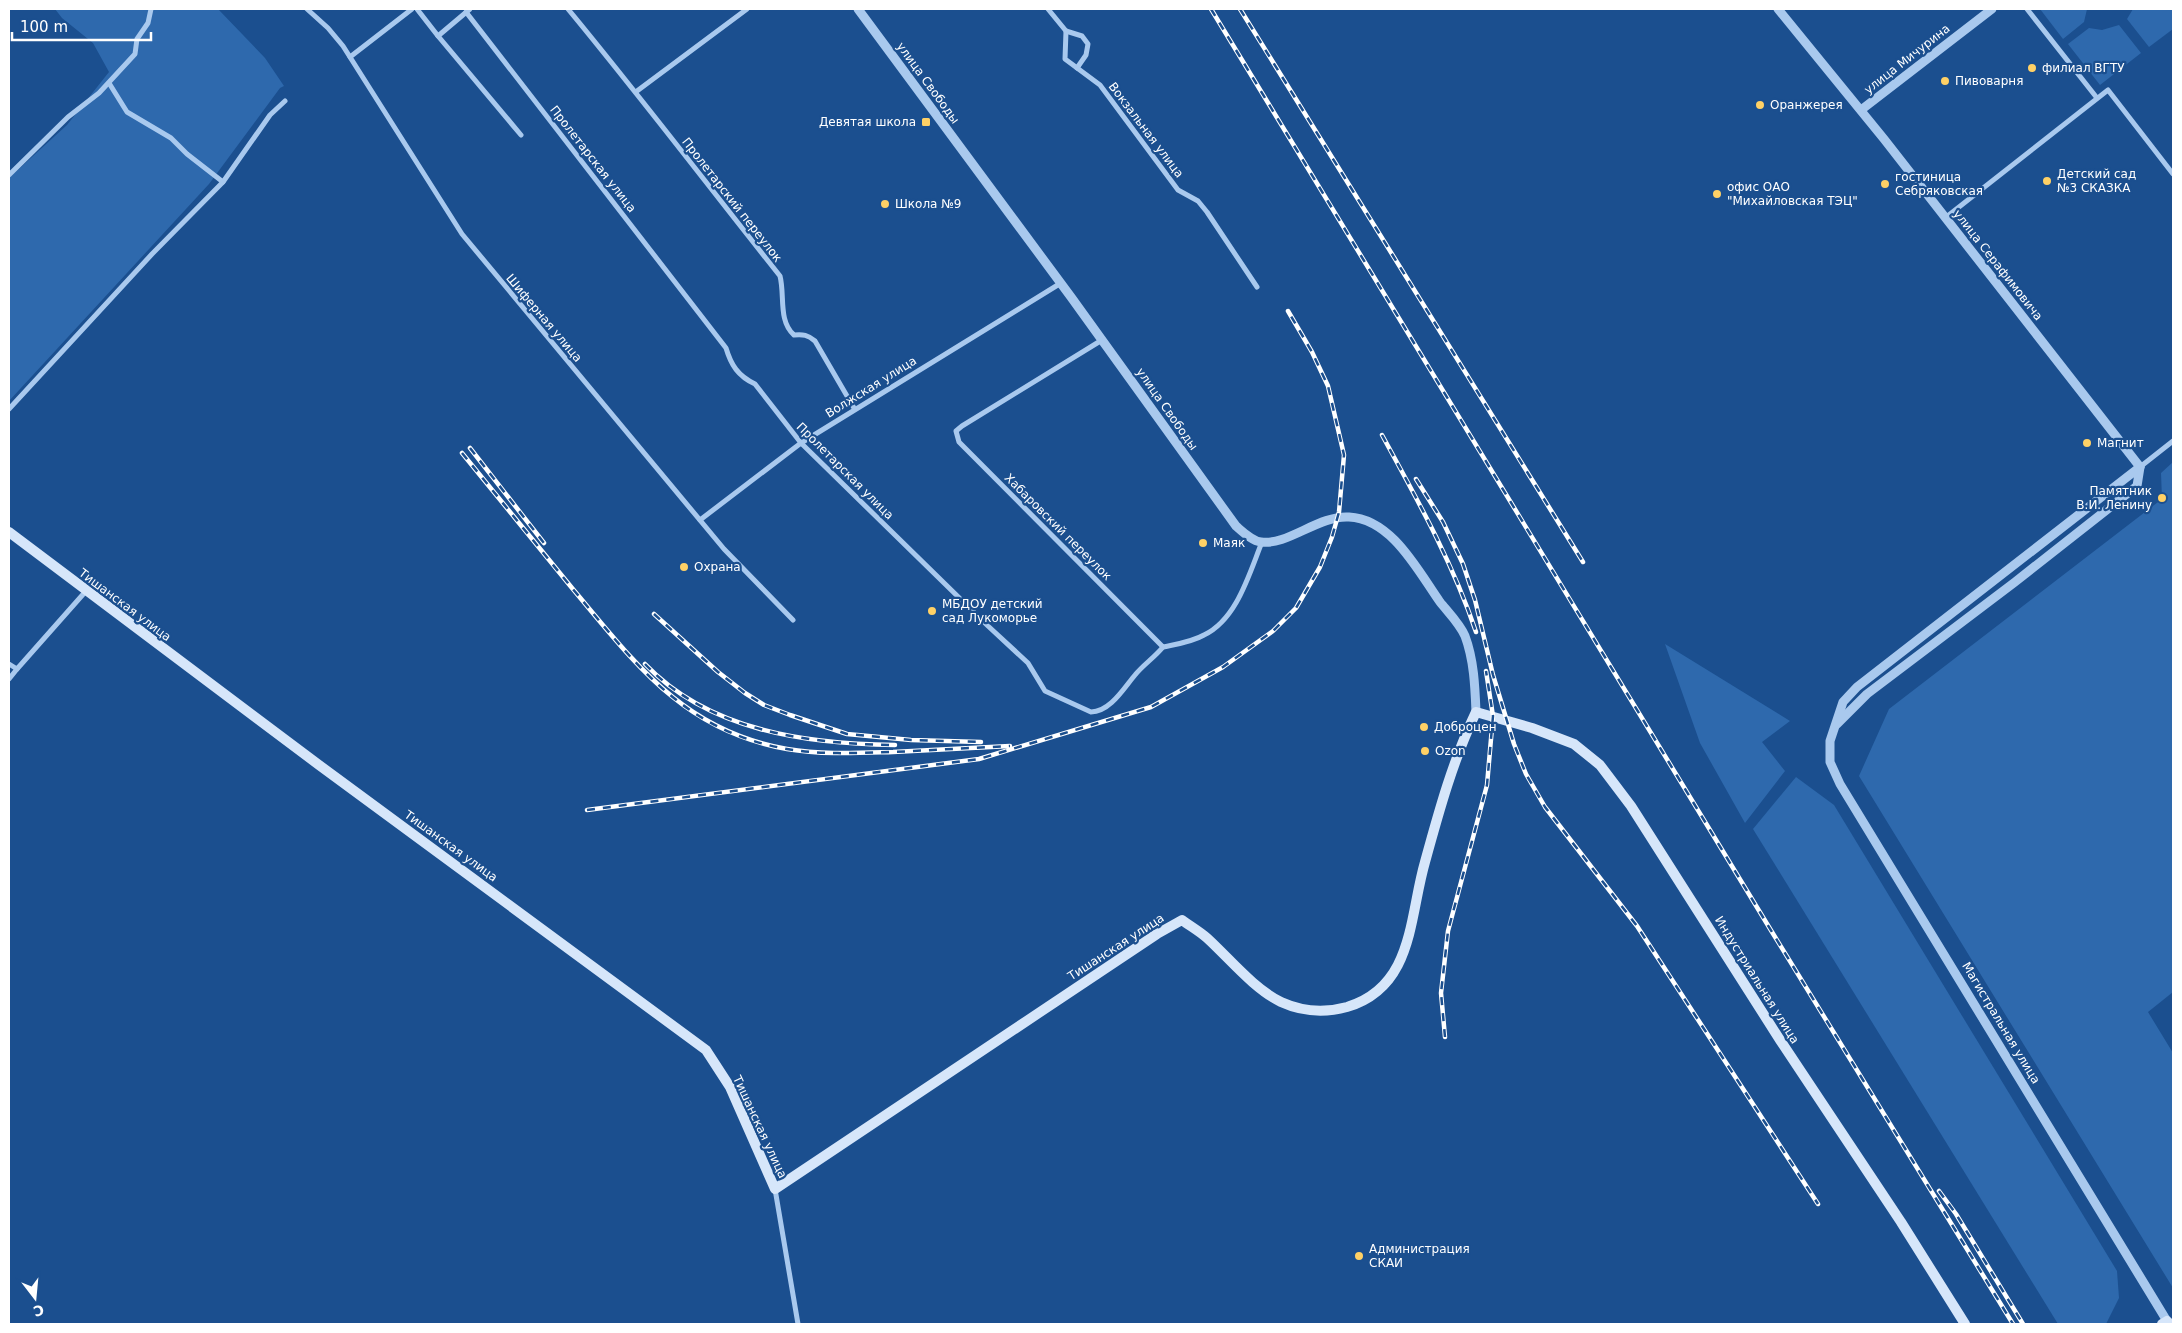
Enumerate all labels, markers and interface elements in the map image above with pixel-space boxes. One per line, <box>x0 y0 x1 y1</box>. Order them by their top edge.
scale bar <box>12 10 151 42</box>
text: 100 m <box>20 18 68 36</box>
street label: улица Мичурина <box>1861 21 1953 97</box>
street label: улица Свободы <box>894 40 962 126</box>
place label: филиал ВГТУ <box>2042 61 2125 75</box>
marker: филиал ВГТУ <box>2026 62 2038 74</box>
place label: Пивоварня <box>1955 74 2023 88</box>
marker: Пивоварня <box>1939 75 1951 87</box>
street label: Вокзальная улица <box>1106 80 1186 180</box>
place label: Оранжерея <box>1770 98 1843 112</box>
marker: Оранжерея <box>1754 99 1766 111</box>
street label: Пролетарская улица <box>547 103 639 215</box>
place label: Девятая школа <box>819 115 916 129</box>
marker: Девятая школа <box>920 116 932 128</box>
street label: Пролетарский переулок <box>679 135 785 265</box>
place label: Детский сад №3 СКАЗКА <box>2057 167 2136 195</box>
place label: гостиница Себряковская <box>1895 170 1983 198</box>
marker: Детский сад №3 СКАЗКА <box>2041 175 2053 187</box>
marker: гостиница Себряковская <box>1879 178 1891 190</box>
place label: офис ОАО "Михайловская ТЭЦ" <box>1727 180 1858 208</box>
marker: офис ОАО "Михайловская ТЭЦ" <box>1711 188 1723 200</box>
place label: Школа №9 <box>895 197 961 211</box>
marker: Школа №9 <box>879 198 891 210</box>
street label: улица Серафимовича <box>1950 207 2046 323</box>
street label: Шиферная улица <box>503 271 585 365</box>
street label: Волжская улица <box>823 353 919 421</box>
street label: улица Свободы <box>1133 365 1201 453</box>
street label: Пролетарская улица <box>794 420 896 522</box>
place label: Магнит <box>2097 436 2144 450</box>
marker: Магнит <box>2081 437 2093 449</box>
street label: Хабаровский переулок <box>1002 471 1114 583</box>
place label: Памятник В.И. Ленину <box>2076 484 2152 512</box>
marker: Памятник В.И. Ленину <box>2156 492 2168 504</box>
place label: Mаяк <box>1213 536 1245 550</box>
marker: Mаяк <box>1197 537 1209 549</box>
place label: Охрана <box>694 560 741 574</box>
marker: Охрана <box>678 561 690 573</box>
street label: Тишанская улица <box>75 565 174 644</box>
place label: МБДОУ детский сад Лукоморье <box>942 597 1043 625</box>
marker: МБДОУ детский сад Лукоморье <box>926 605 938 617</box>
place label: Доброцен <box>1434 720 1496 734</box>
marker: Доброцен <box>1418 721 1430 733</box>
place label: Ozon <box>1435 744 1466 758</box>
marker: Ozon <box>1419 745 1431 757</box>
street label: Тишанская улица <box>401 807 500 884</box>
street label: Тишанская улица <box>1065 911 1167 984</box>
street label: Индустриальная улица <box>1712 914 1802 1046</box>
street label: Магистральная улица <box>1959 960 2043 1086</box>
street label: Тишанская улица <box>730 1073 790 1181</box>
place label: Администрация СКАИ <box>1369 1242 1470 1270</box>
marker: Администрация СКАИ <box>1353 1250 1365 1262</box>
north arrow <box>10 1273 60 1323</box>
text: С <box>31 1301 46 1320</box>

